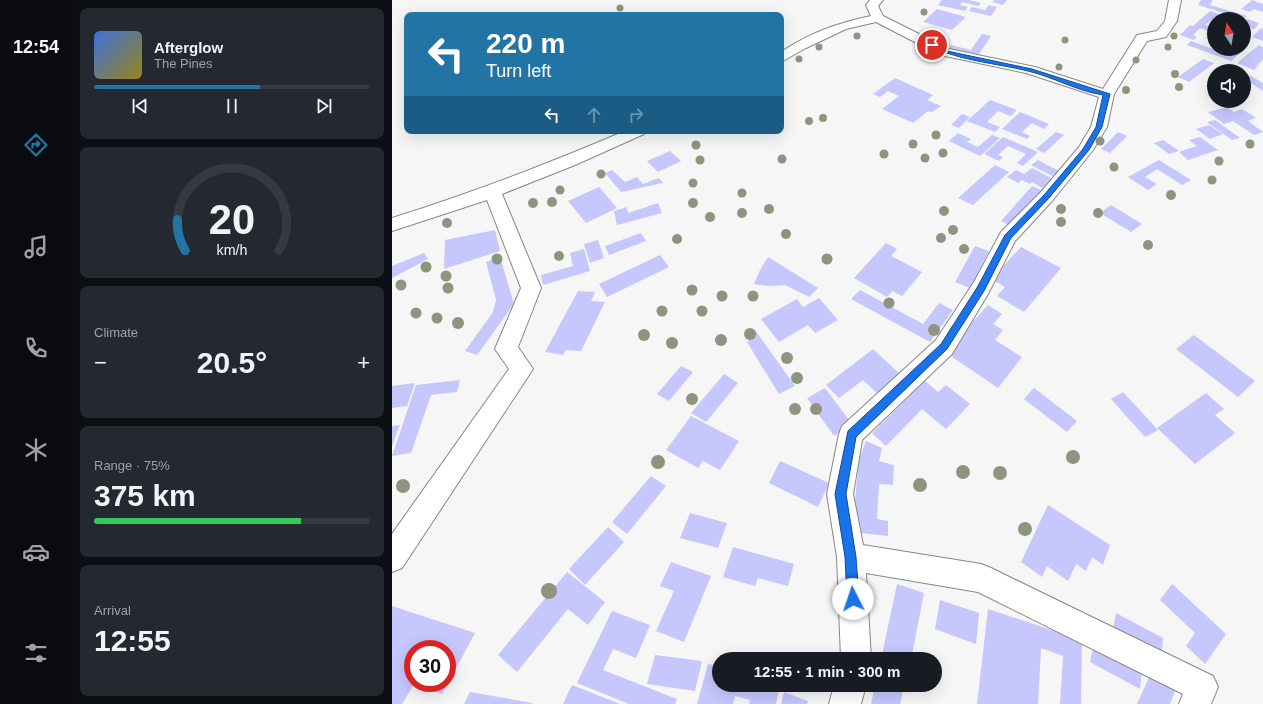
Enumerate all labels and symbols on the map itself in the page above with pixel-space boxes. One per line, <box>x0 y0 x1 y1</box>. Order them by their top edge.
north arrow <box>1207 12 1251 56</box>
pin <box>915 28 949 62</box>
position arrow <box>832 578 874 620</box>
speed limit sign: 30 <box>404 640 456 692</box>

